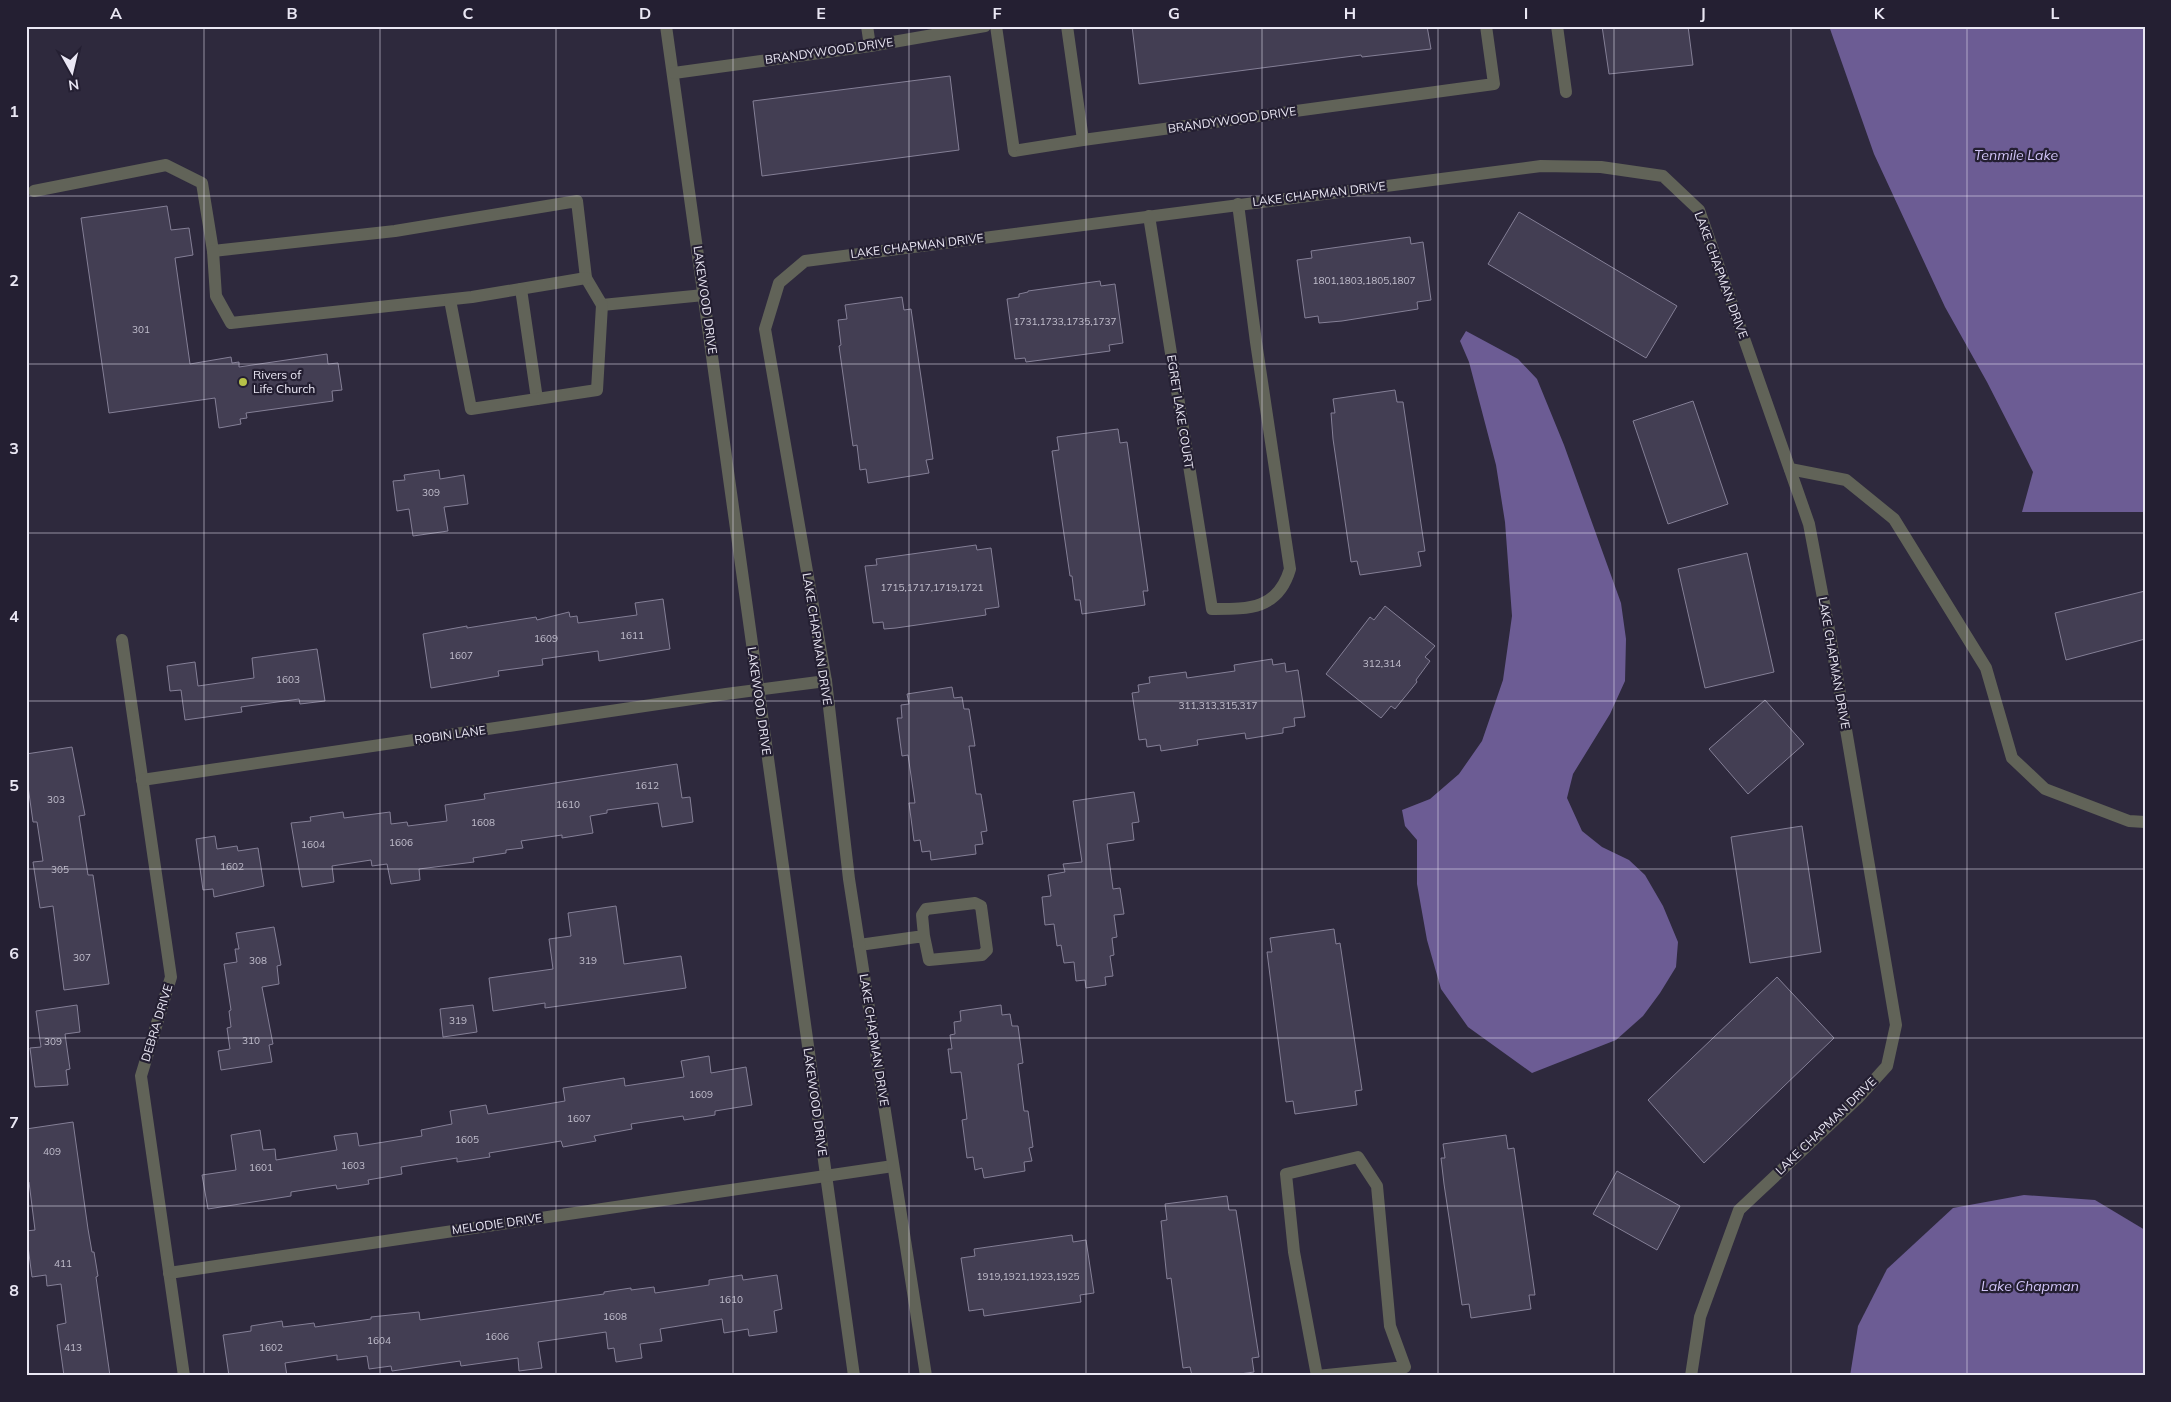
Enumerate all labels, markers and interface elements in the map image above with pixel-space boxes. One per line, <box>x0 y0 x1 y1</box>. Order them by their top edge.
text: A <box>110 3 122 23</box>
text: B <box>286 3 298 23</box>
text: C <box>463 3 474 23</box>
text: D <box>639 3 651 23</box>
text: E <box>816 3 826 23</box>
text: F <box>992 3 1002 23</box>
text: G <box>1168 3 1180 23</box>
text: H <box>1344 3 1356 23</box>
text: I <box>1524 3 1528 23</box>
text: J <box>1700 3 1706 23</box>
text: K <box>1874 3 1886 23</box>
text: L <box>2051 3 2060 23</box>
street label: BRANDYWOOD DRIVE <box>764 34 894 67</box>
north arrow <box>48 48 98 98</box>
text: N <box>67 75 80 95</box>
text: 1 <box>9 101 19 121</box>
street label: BRANDYWOOD DRIVE <box>1167 103 1297 136</box>
water label: Tenmile Lake <box>1974 146 2058 164</box>
street label: LAKE CHAPMAN DRIVE <box>1252 178 1386 209</box>
street label: LAKE CHAPMAN DRIVE <box>1692 209 1751 340</box>
street label: LAKE CHAPMAN DRIVE <box>850 230 984 261</box>
street label: LAKEWOOD DRIVE <box>690 245 721 355</box>
text: 2 <box>9 270 19 290</box>
house number: 1801,1803,1805,1807 <box>1313 274 1415 287</box>
house number: 1731,1733,1735,1737 <box>1014 315 1116 328</box>
house number: 301 <box>132 323 150 336</box>
street label: EGRET LAKE COURT <box>1164 354 1197 471</box>
place label: Rivers of Life Church <box>253 367 315 396</box>
marker: Rivers of Life Church <box>237 376 249 388</box>
text: 3 <box>9 438 19 458</box>
house number: 309 <box>422 486 440 499</box>
street label: LAKE CHAPMAN DRIVE <box>800 572 835 706</box>
house number: 1715,1717,1719,1721 <box>881 581 983 594</box>
street label: LAKE CHAPMAN DRIVE <box>1815 596 1854 730</box>
text: 4 <box>9 606 19 626</box>
house number: 1611 <box>620 629 644 642</box>
house number: 1609 <box>534 632 558 645</box>
street label: LAKEWOOD DRIVE <box>744 646 775 756</box>
house number: 1607 <box>449 649 473 662</box>
house number: 312,314 <box>1363 657 1401 670</box>
house number: 1603 <box>276 673 300 686</box>
house number: 311,313,315,317 <box>1179 699 1257 712</box>
street label: ROBIN LANE <box>413 722 487 747</box>
text: 5 <box>9 775 19 795</box>
house number: 1612 <box>635 779 659 792</box>
house number: 303 <box>47 793 65 806</box>
house number: 1610 <box>556 798 580 811</box>
house number: 1608 <box>471 816 495 829</box>
house number: 1606 <box>389 836 413 849</box>
house number: 1604 <box>301 838 325 851</box>
house number: 1602 <box>220 860 244 873</box>
house number: 305 <box>51 863 69 876</box>
text: 6 <box>9 943 19 963</box>
house number: 307 <box>73 951 91 964</box>
house number: 308 <box>249 954 267 967</box>
house number: 319 <box>579 954 597 967</box>
street label: LAKE CHAPMAN DRIVE <box>857 973 892 1107</box>
street label: DEBRA DRIVE <box>138 982 175 1063</box>
house number: 319 <box>449 1014 467 1027</box>
house number: 310 <box>242 1034 260 1047</box>
house number: 309 <box>44 1035 62 1048</box>
street label: LAKEWOOD DRIVE <box>800 1047 831 1157</box>
street label: LAKE CHAPMAN DRIVE <box>1772 1074 1879 1178</box>
house number: 1609 <box>689 1088 713 1101</box>
text: 7 <box>9 1112 19 1132</box>
house number: 1607 <box>567 1112 591 1125</box>
house number: 1605 <box>455 1133 479 1146</box>
house number: 409 <box>43 1145 61 1158</box>
house number: 1603 <box>341 1159 365 1172</box>
house number: 1601 <box>249 1161 273 1174</box>
street label: MELODIE DRIVE <box>451 1210 543 1237</box>
house number: 411 <box>54 1257 72 1270</box>
house number: 1919,1921,1923,1925 <box>977 1270 1079 1283</box>
water label: Lake Chapman <box>1981 1277 2079 1295</box>
text: 8 <box>9 1280 19 1300</box>
house number: 1610 <box>719 1293 743 1306</box>
house number: 1608 <box>603 1310 627 1323</box>
house number: 1606 <box>485 1330 509 1343</box>
house number: 1604 <box>367 1334 391 1347</box>
house number: 413 <box>64 1341 82 1354</box>
house number: 1602 <box>259 1341 283 1354</box>

